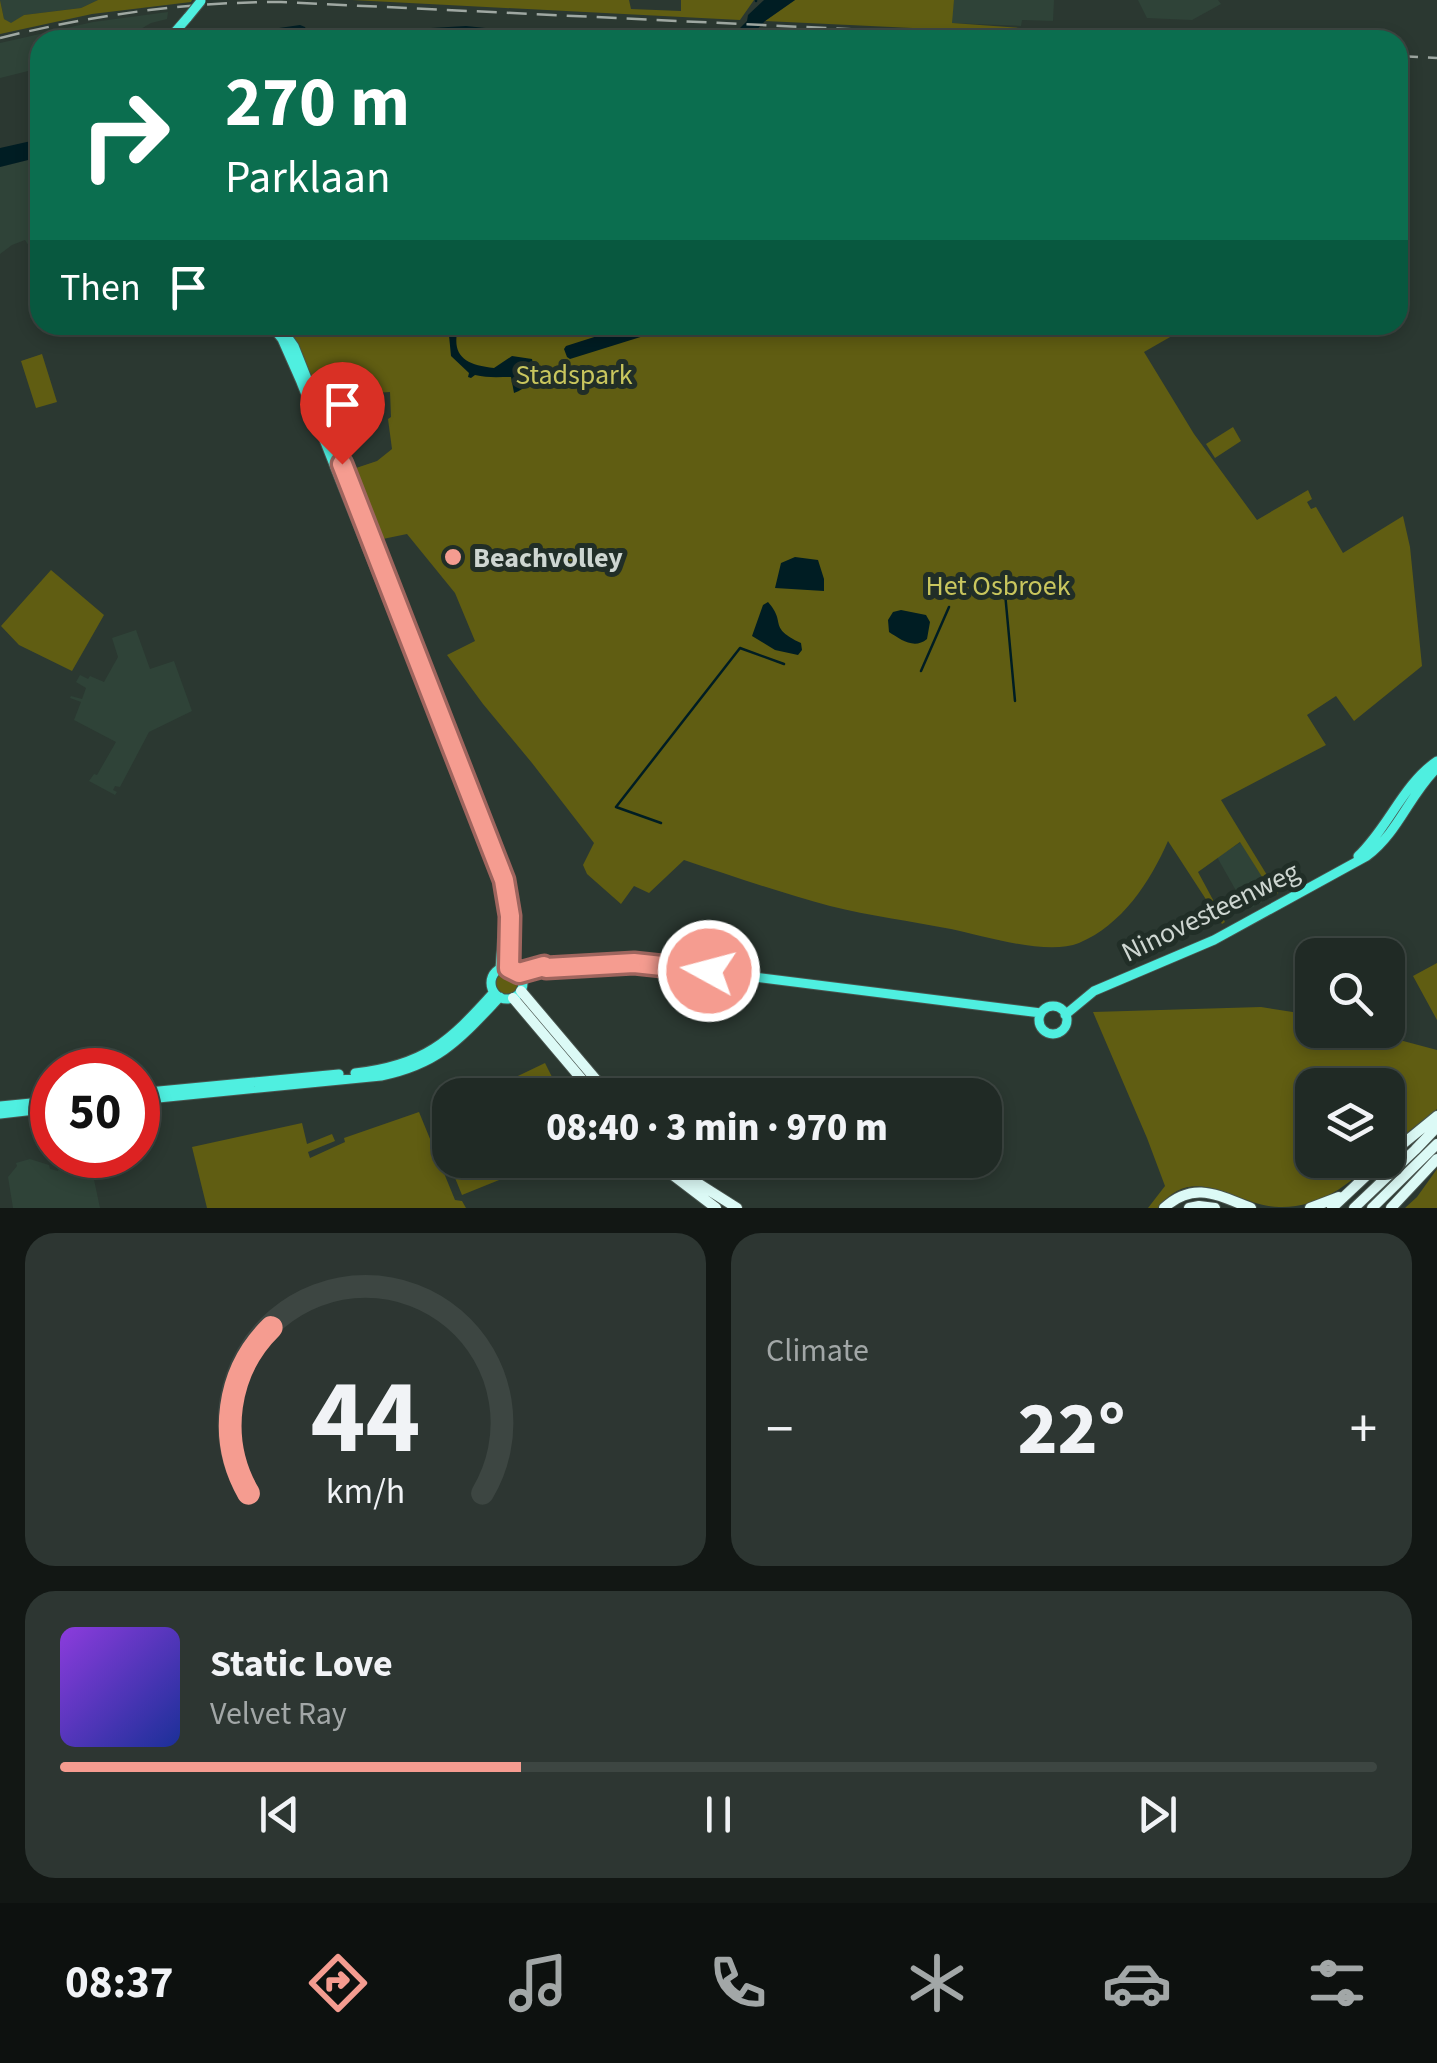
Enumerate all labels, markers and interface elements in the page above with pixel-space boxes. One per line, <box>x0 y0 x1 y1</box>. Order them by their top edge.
text: 270 m <box>225 53 410 153</box>
icon: right <box>60 70 190 200</box>
text: Parklaan <box>225 146 391 210</box>
icon: arrive <box>161 260 216 315</box>
text: Then <box>60 261 141 315</box>
park label: Stadspark <box>515 355 633 395</box>
pin <box>300 362 385 465</box>
icon: arrive <box>315 377 370 432</box>
place label: Beachvolley <box>473 538 623 578</box>
marker: Beachvolley <box>442 546 464 568</box>
park label: Het Osbroek <box>925 566 1071 606</box>
street label: Ninovesteenweg <box>1115 852 1306 972</box>
position arrow <box>657 919 761 1023</box>
map controls <box>1295 938 1405 1178</box>
button: search <box>1295 938 1405 1048</box>
speed limit sign: 50 <box>30 1048 160 1178</box>
button: layers <box>1295 1068 1405 1178</box>
text: 08:40 · 3 min · 970 m <box>546 1101 888 1155</box>
text: Climate <box>766 1328 869 1374</box>
text: 44 <box>311 1345 420 1493</box>
text: 22° <box>1018 1376 1125 1483</box>
text: − <box>766 1391 793 1469</box>
text: + <box>1350 1391 1377 1469</box>
text: km/h <box>326 1466 405 1517</box>
text: Static Love <box>210 1637 393 1691</box>
text: Velvet Ray <box>210 1691 347 1737</box>
icon: previous <box>252 1787 307 1842</box>
icon: pause <box>691 1787 746 1842</box>
icon: next <box>1130 1787 1185 1842</box>
icon: directions <box>303 1948 373 2018</box>
icon: music <box>503 1948 573 2018</box>
icon: phone <box>703 1948 773 2018</box>
icon: climate <box>902 1948 972 2018</box>
icon: car <box>1102 1948 1172 2018</box>
icon: filters <box>1302 1948 1372 2018</box>
text: 08:37 <box>65 1951 173 2015</box>

